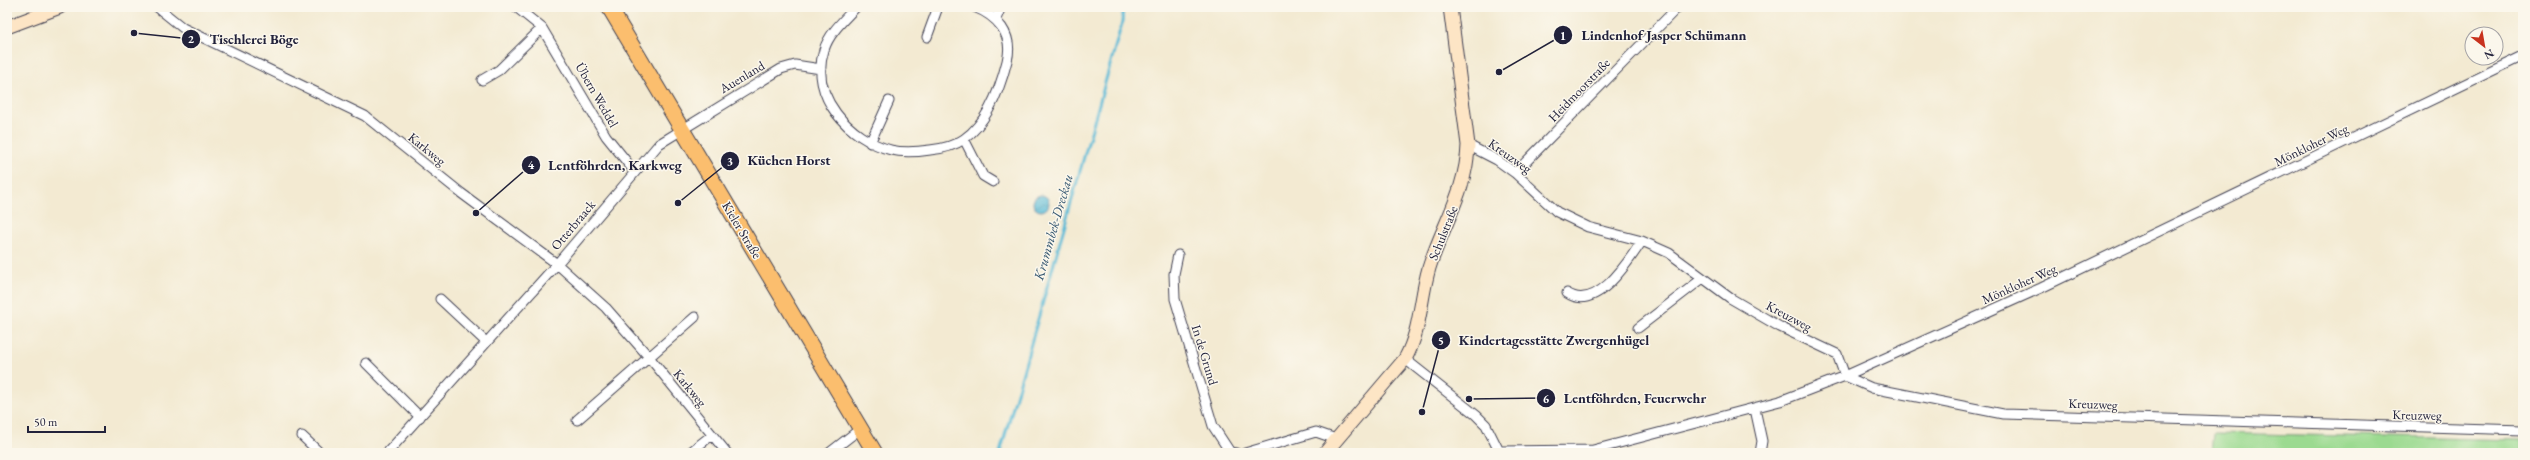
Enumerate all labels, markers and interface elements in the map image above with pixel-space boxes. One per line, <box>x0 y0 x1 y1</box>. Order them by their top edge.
callout: Lindenhof Jasper Schümann <box>1553 22 1754 48</box>
callout: Tischlerei Böge <box>181 26 306 52</box>
text: Lindenhof Jasper Schümann <box>1581 26 1747 44</box>
north arrow <box>2464 26 2504 66</box>
text: 1 <box>1560 28 1566 44</box>
text: Tischlerei Böge <box>209 30 299 48</box>
text: 2 <box>188 31 195 47</box>
text: N <box>2482 46 2497 63</box>
street label: Heidmoorstraße <box>1544 55 1614 125</box>
street label: Auenland <box>716 57 768 98</box>
street label: Übern Weddel <box>572 60 622 130</box>
street label: Mönkloher Weg <box>2271 120 2351 170</box>
street label: Karkweg <box>405 129 450 170</box>
street label: Kreuzweg <box>1485 135 1535 177</box>
callout: Küchen Horst <box>720 148 839 174</box>
text: Küchen Horst <box>748 151 831 169</box>
callout: Lentföhrden, Karkweg <box>521 152 690 178</box>
text: 3 <box>727 153 733 169</box>
text: Lentföhrden, Karkweg <box>548 156 683 174</box>
text: 4 <box>528 157 535 173</box>
water label: Krummbek-Dreckau <box>1029 172 1077 283</box>
street label: Otterbraack <box>547 196 599 254</box>
street label: Kieler Straße <box>718 198 766 262</box>
street label: Schulstraße <box>1424 203 1462 263</box>
street label: Mönkloher Weg <box>1979 260 2059 308</box>
street label: Kreuzweg <box>1763 297 1815 335</box>
street label: In de Grund <box>1188 323 1222 388</box>
callout: Kindertagesstätte Zwergenhügel <box>1431 327 1657 353</box>
text: Kindertagesstätte Zwergenhügel <box>1459 331 1649 349</box>
text: 5 <box>1438 333 1444 349</box>
street label: Karkweg <box>670 366 711 411</box>
callout: Lentföhrden, Feuerwehr <box>1536 385 1714 411</box>
text: Lentföhrden, Feuerwehr <box>1564 389 1706 407</box>
text: 6 <box>1543 391 1550 407</box>
street label: Kreuzweg <box>2068 395 2118 413</box>
street label: Kreuzweg <box>2392 406 2442 424</box>
scale bar <box>28 408 105 434</box>
text: 50 m <box>34 414 58 430</box>

